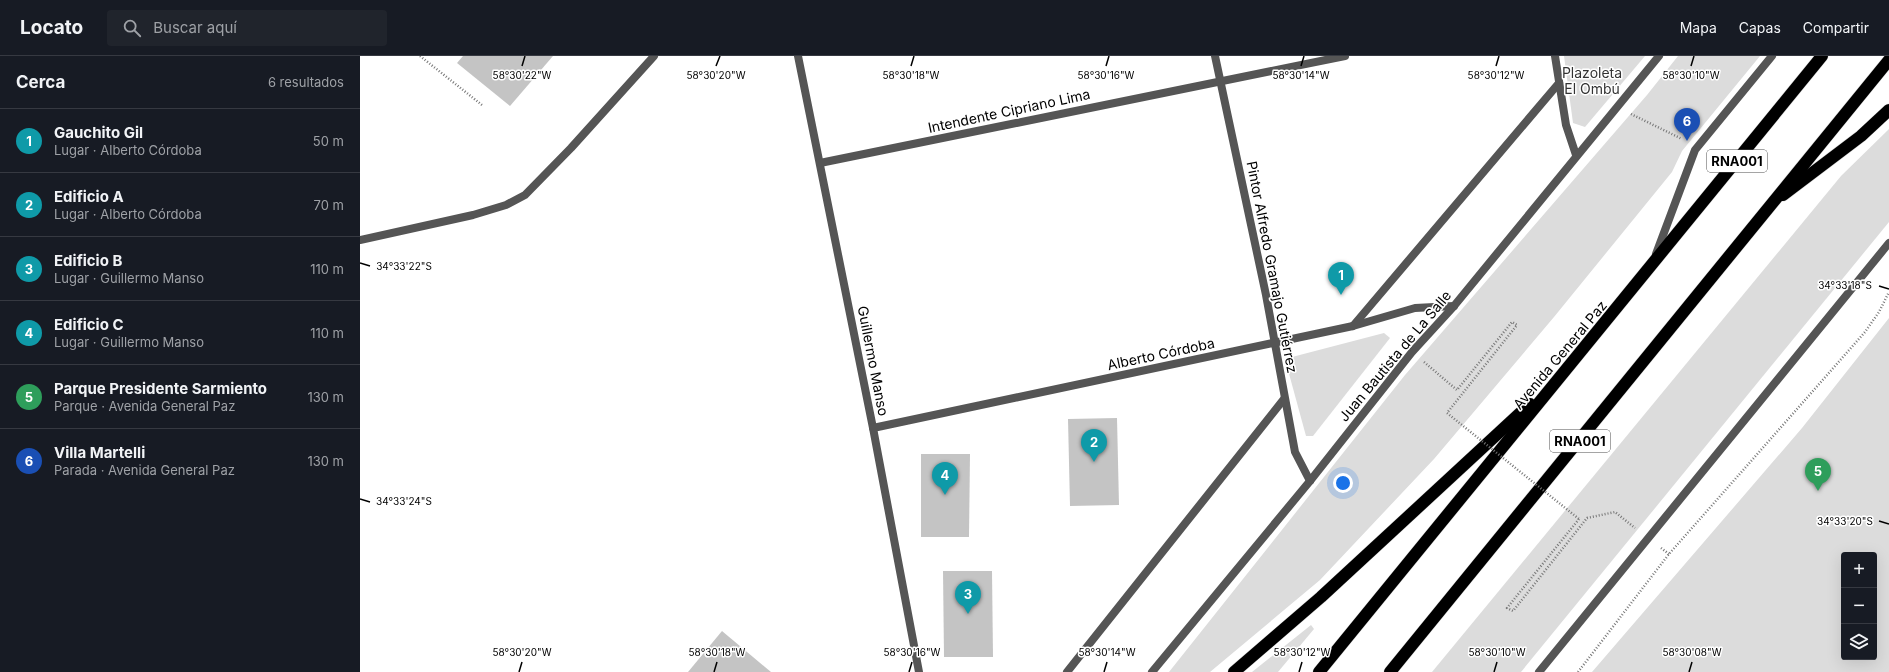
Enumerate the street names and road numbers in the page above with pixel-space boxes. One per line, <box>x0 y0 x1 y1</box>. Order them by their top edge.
street label: Intendente Cipriano Lima <box>926 85 1092 136</box>
road number: RNA001 <box>1707 150 1767 172</box>
street label: Pintor Alfredo Gramajo Gutiérrez <box>1244 160 1301 374</box>
street label: Juan Bautista de La Salle <box>1335 287 1454 425</box>
street label: Avenida General Paz <box>1509 297 1610 412</box>
street label: Guillermo Manso <box>854 304 892 417</box>
street label: Alberto Córdoba <box>1106 334 1216 373</box>
road number: RNA001 <box>1550 430 1610 452</box>

